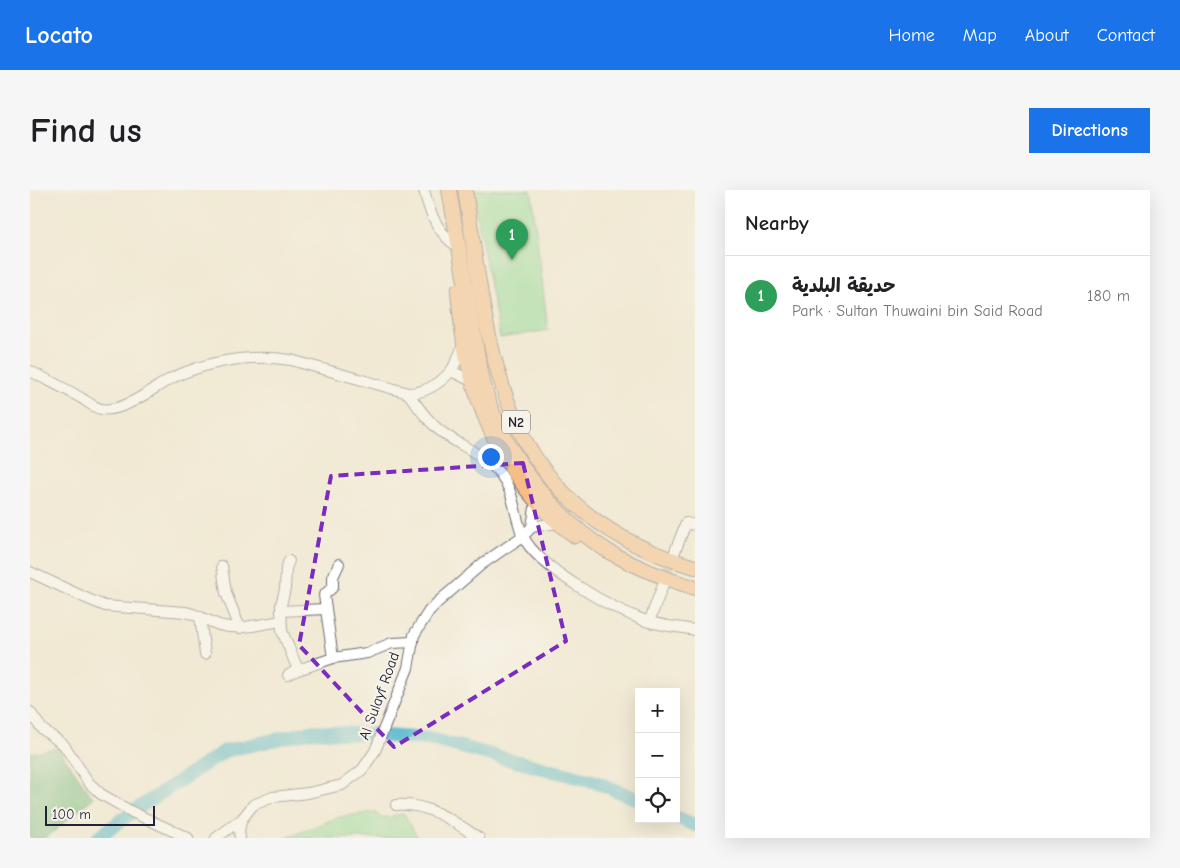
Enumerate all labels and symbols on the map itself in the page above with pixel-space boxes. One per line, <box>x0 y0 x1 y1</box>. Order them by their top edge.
pin: 1 <box>496 219 528 260</box>
road number: N2 <box>502 410 530 433</box>
your location <box>478 444 504 470</box>
street label: Al Sulayf Road <box>355 650 403 742</box>
scale bar <box>45 803 155 826</box>

